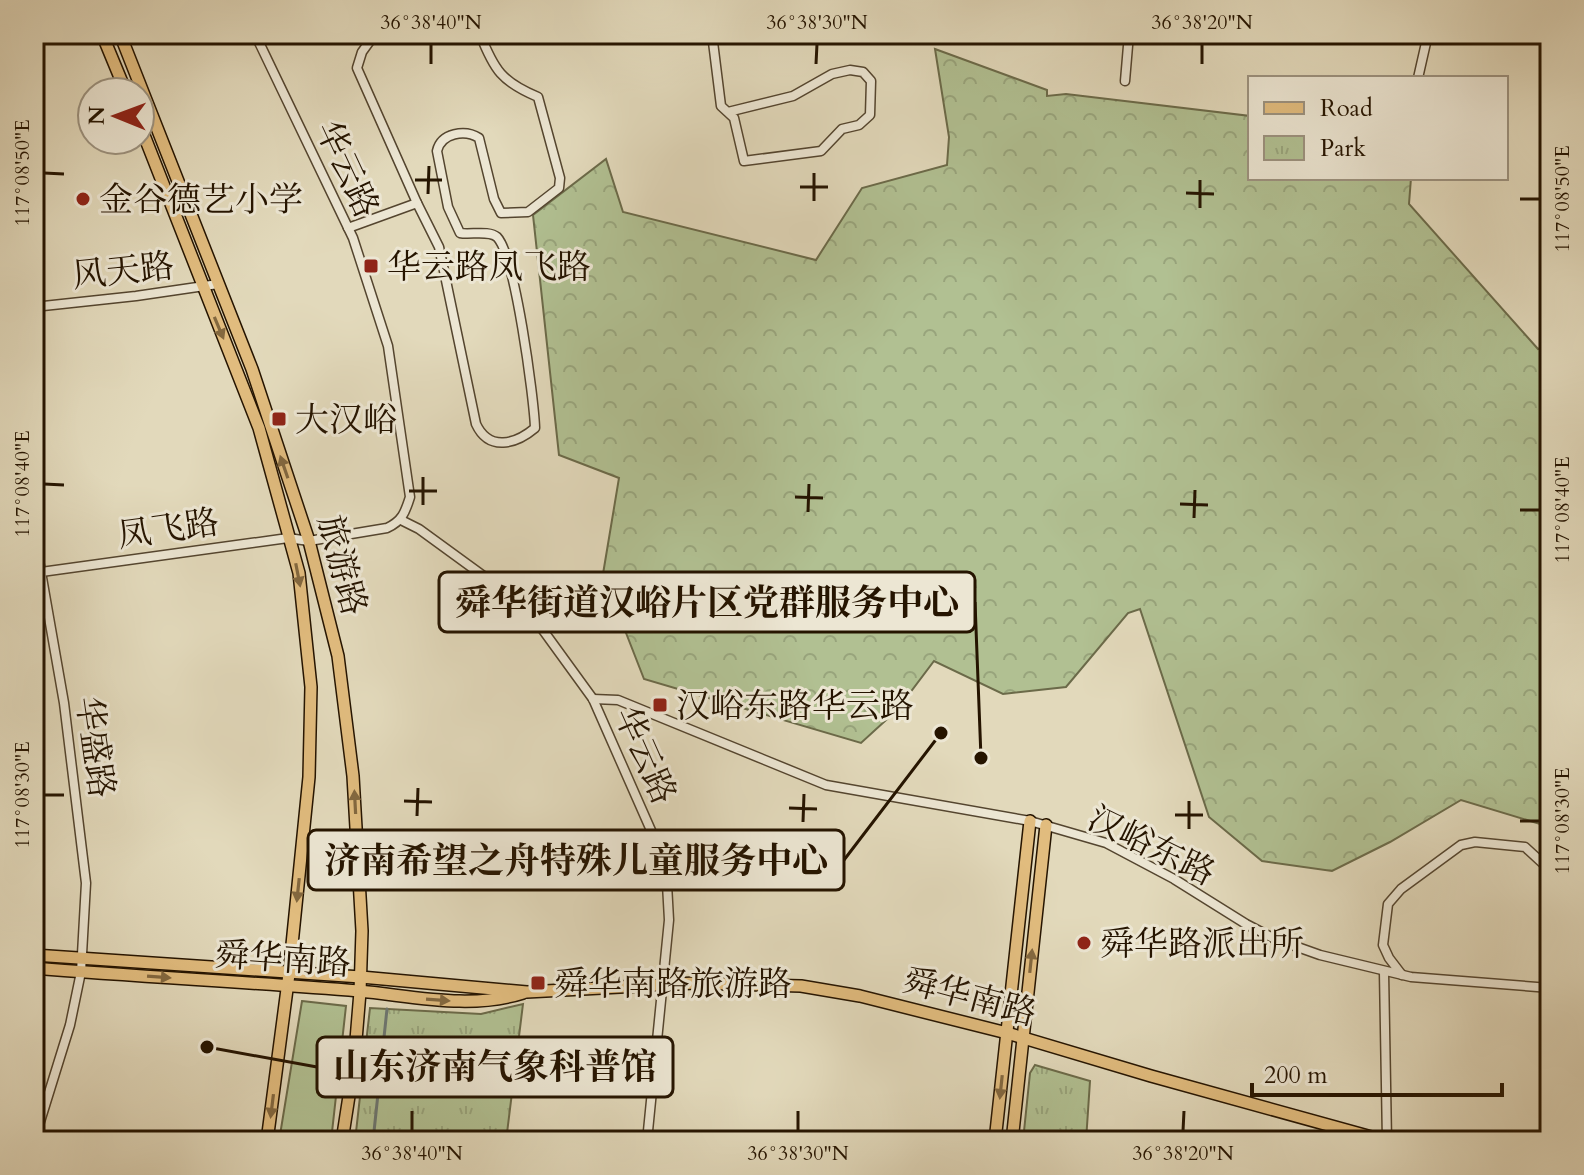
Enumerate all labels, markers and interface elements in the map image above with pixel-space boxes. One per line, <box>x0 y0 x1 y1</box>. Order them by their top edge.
text: 36°38'40"N <box>380 9 482 36</box>
text: 36°38'30"N <box>766 9 868 36</box>
text: 36°38'20"N <box>1151 9 1253 36</box>
north arrow <box>76 76 156 156</box>
legend <box>1248 76 1508 180</box>
text: Road <box>1320 92 1373 125</box>
text: N <box>82 106 112 125</box>
street label: 华云路 <box>305 113 389 225</box>
text: 117°08'50"E <box>9 120 36 226</box>
text: Park <box>1320 132 1366 165</box>
text: 117°08'50"E <box>1549 146 1576 252</box>
place label: 金谷德艺小学 <box>99 177 303 223</box>
marker: 金谷德艺小学 <box>74 190 92 208</box>
street label: 风天路 <box>70 243 176 299</box>
place label: 华云路凤飞路 <box>387 244 591 290</box>
marker: 华云路凤飞路 <box>362 257 380 275</box>
one-way arrow <box>213 316 226 340</box>
place label: 大汉峪 <box>295 397 397 443</box>
marker: 大汉峪 <box>270 410 288 428</box>
text: 117°08'40"E <box>9 431 36 537</box>
one-way arrow <box>278 454 290 478</box>
text: 117°08'40"E <box>1549 457 1576 563</box>
street label: 凤飞路 <box>114 499 222 559</box>
street label: 旅游路 <box>307 510 377 620</box>
one-way arrow <box>292 563 305 588</box>
callout: 舜华街道汉峪片区党群服务中心 <box>439 572 975 632</box>
text: 舜华街道汉峪片区党群服务中心 <box>455 579 959 628</box>
place label: 汉峪东路华云路 <box>676 683 914 729</box>
street label: 华盛路 <box>65 693 125 801</box>
marker: 汉峪东路华云路 <box>651 696 669 714</box>
street label: 华云路 <box>603 699 687 811</box>
text: 117°08'30"E <box>9 742 36 848</box>
text: 117°08'30"E <box>1549 768 1576 874</box>
one-way arrow <box>348 789 361 814</box>
street label: 汉峪东路 <box>1080 795 1223 896</box>
callout: 济南希望之舟特殊儿童服务中心 <box>308 830 844 890</box>
text: 济南希望之舟特殊儿童服务中心 <box>324 837 828 886</box>
one-way arrow <box>291 878 304 903</box>
place label: 舜华路派出所 <box>1100 921 1304 967</box>
street label: 舜华南路 <box>213 931 352 987</box>
marker: 舜华路派出所 <box>1075 934 1093 952</box>
one-way arrow <box>1025 948 1038 973</box>
street label: 舜华南路 <box>898 957 1041 1037</box>
place label: 舜华南路旅游路 <box>554 961 792 1007</box>
one-way arrow <box>147 971 172 984</box>
marker: 舜华南路旅游路 <box>529 974 547 992</box>
one-way arrow <box>425 994 450 1007</box>
callout: 山东济南气象科普馆 <box>317 1037 673 1097</box>
text: 山东济南气象科普馆 <box>333 1043 657 1092</box>
scale bar <box>1252 1047 1502 1097</box>
text: 200 m <box>1264 1059 1328 1092</box>
one-way arrow <box>994 1075 1007 1100</box>
one-way arrow <box>265 1094 278 1119</box>
text: 36°38'40"N <box>361 1140 463 1167</box>
text: 36°38'30"N <box>747 1140 849 1167</box>
text: 36°38'20"N <box>1132 1140 1234 1167</box>

